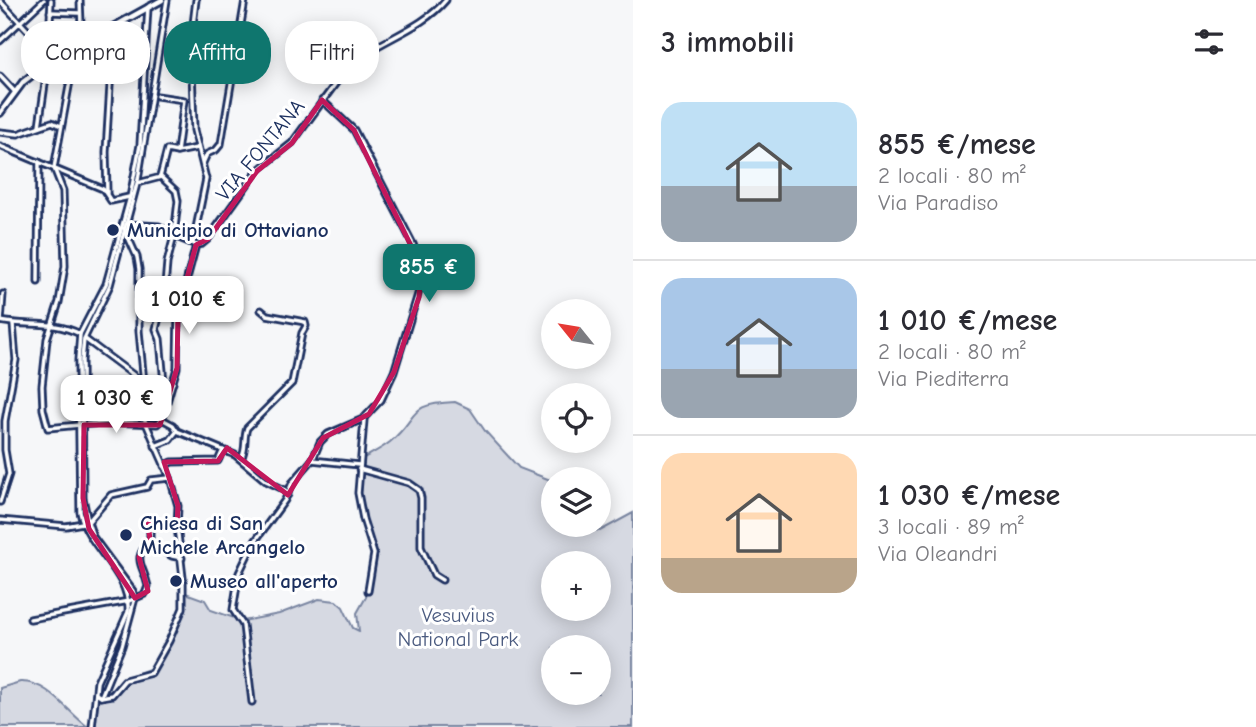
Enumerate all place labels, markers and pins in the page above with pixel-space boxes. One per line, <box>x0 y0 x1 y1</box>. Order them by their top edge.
place label: Municipio di Ottaviano <box>127 218 329 242</box>
marker: Municipio di Ottaviano <box>105 222 121 238</box>
pin: 855 € <box>380 244 478 304</box>
pin: 1 010 € <box>124 276 254 336</box>
pin: 1 030 € <box>51 376 181 435</box>
place label: Chiesa di San Michele Arcangelo <box>140 511 305 559</box>
marker: Chiesa di San Michele Arcangelo <box>118 527 134 543</box>
place label: Museo all'aperto <box>190 569 338 593</box>
marker: Museo all'aperto <box>168 573 184 589</box>

